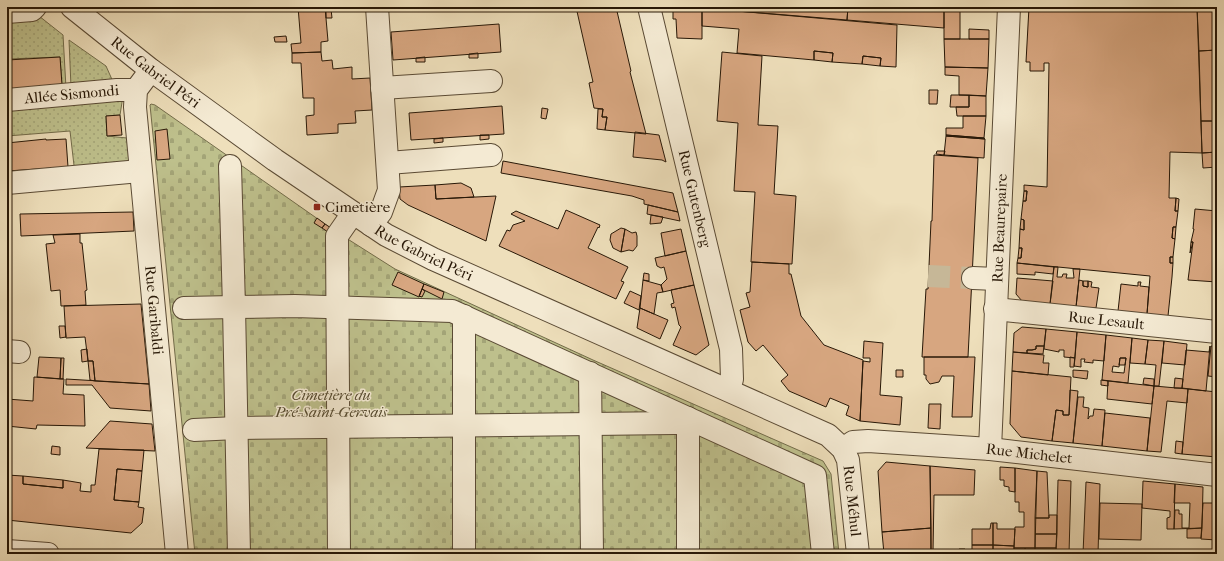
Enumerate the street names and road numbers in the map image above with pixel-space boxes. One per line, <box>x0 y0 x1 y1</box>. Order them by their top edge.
street label: Rue Gabriel Péri <box>107 33 204 112</box>
street label: Allée Sismondi <box>23 81 120 107</box>
street label: Rue Gutenberg <box>675 148 716 250</box>
street label: Rue Beaurepaire <box>988 173 1011 283</box>
street label: Rue Gabriel Péri <box>371 221 476 285</box>
street label: Rue Garibaldi <box>141 265 167 356</box>
street label: Rue Lesault <box>1067 308 1146 334</box>
street label: Rue Michelet <box>985 440 1074 467</box>
street label: Rue Méhul <box>840 464 865 537</box>

